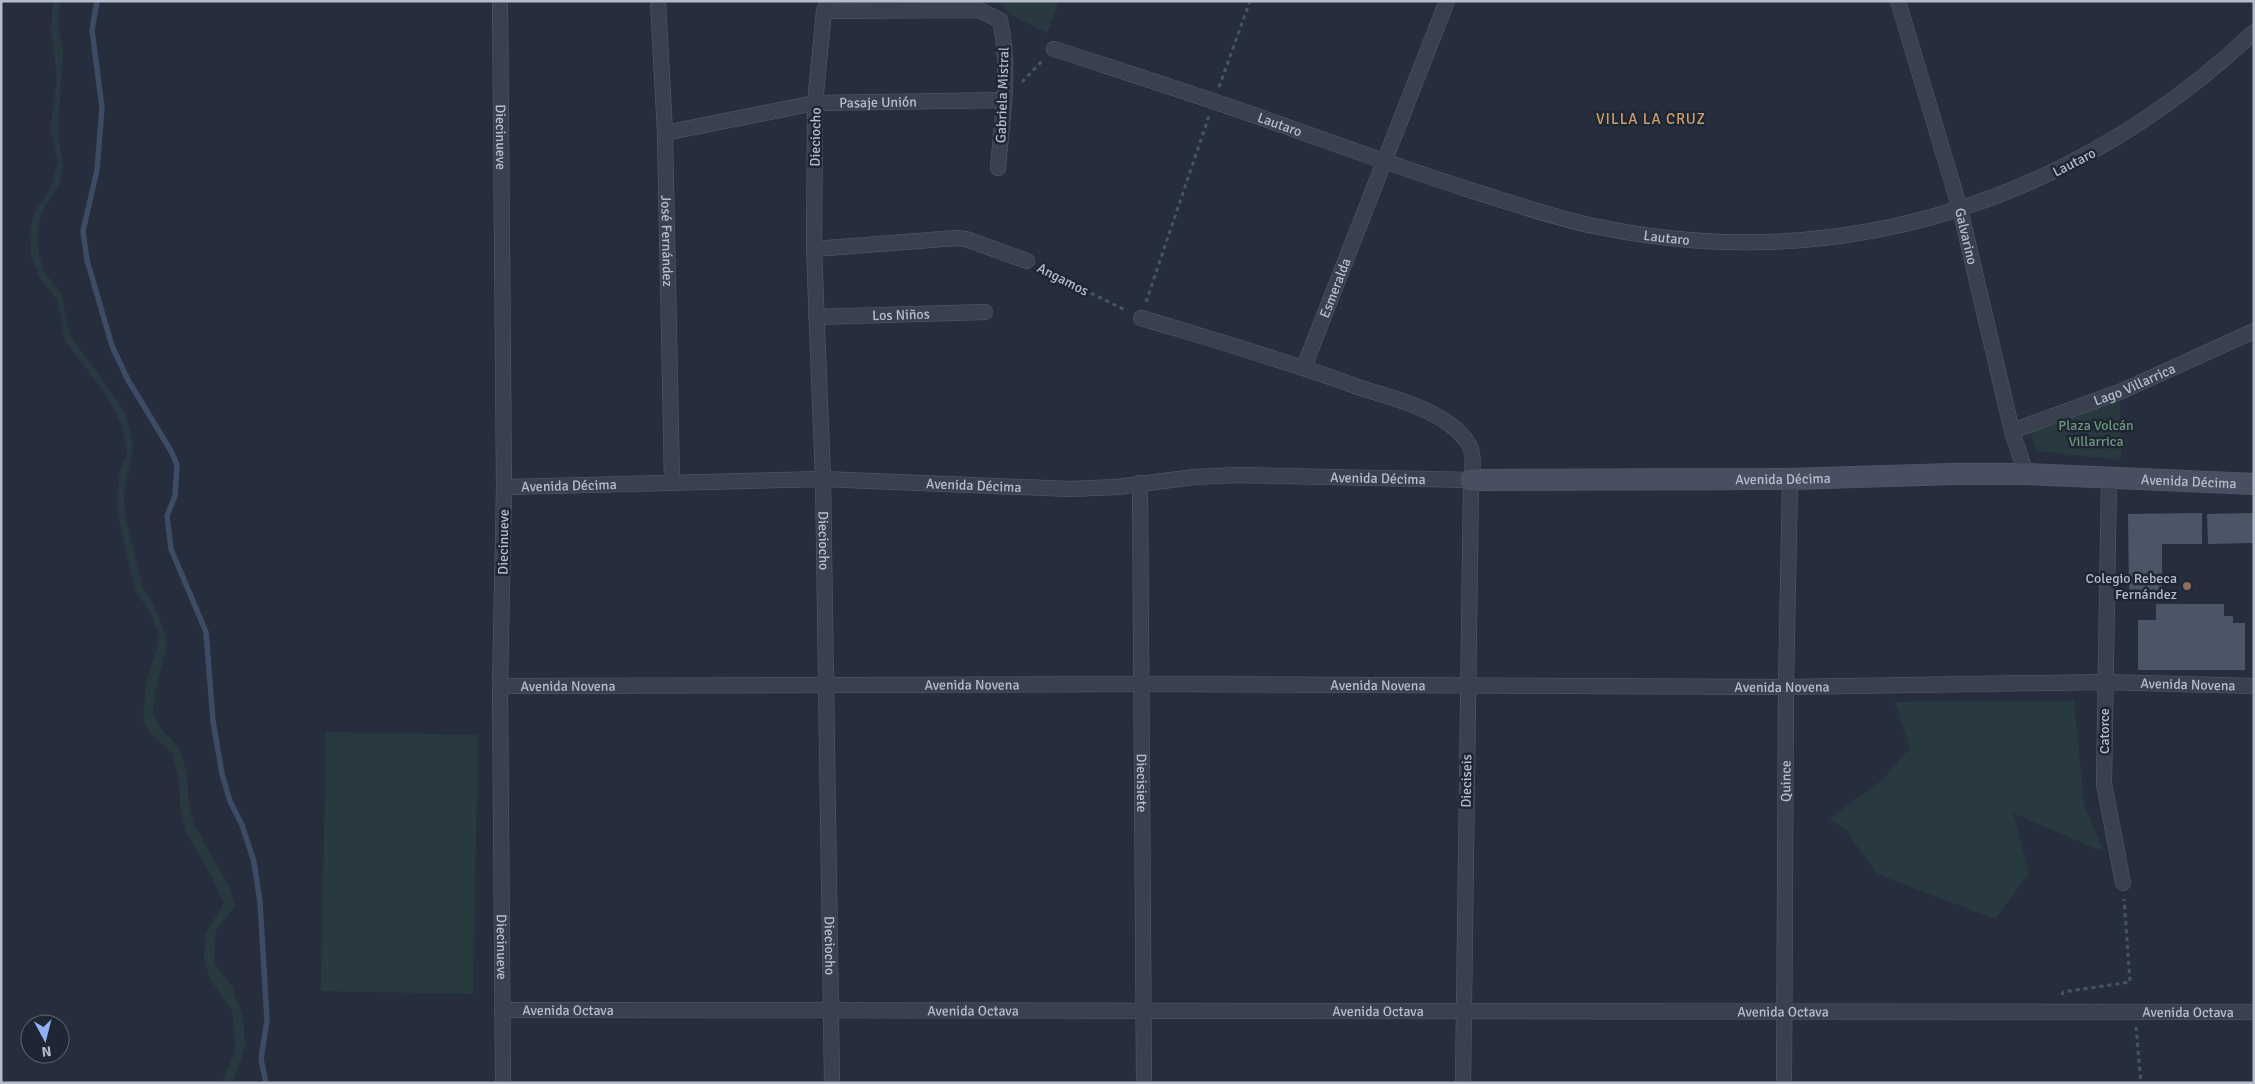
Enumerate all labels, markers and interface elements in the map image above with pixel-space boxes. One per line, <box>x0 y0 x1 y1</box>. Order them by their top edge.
street label: Gabriela Mistral <box>992 47 1013 143</box>
street label: Pasaje Unión <box>839 93 917 112</box>
street label: Diecinueve <box>492 104 509 170</box>
street label: Dieciocho <box>806 107 825 167</box>
street label: Lautaro <box>1255 109 1304 141</box>
district label: VILLA LA CRUZ <box>1596 110 1706 128</box>
street label: Lautaro <box>2050 144 2099 180</box>
street label: José Fernández <box>657 195 676 287</box>
street label: Galvarino <box>1951 206 1981 266</box>
street label: Lautaro <box>1643 227 1690 249</box>
street label: Esmeralda <box>1316 256 1355 320</box>
street label: Angamos <box>1034 259 1091 300</box>
street label: Los Niños <box>872 306 930 324</box>
street label: Lago Villarrica <box>2091 360 2178 410</box>
park label: Plaza Volcán Villarrica <box>2058 417 2134 450</box>
street label: Avenida Décima <box>1330 469 1426 488</box>
street label: Avenida Décima <box>1735 470 1831 488</box>
street label: Avenida Décima <box>2141 471 2237 492</box>
street label: Avenida Décima <box>926 475 1022 496</box>
street label: Avenida Décima <box>521 476 617 496</box>
street label: Diecinueve <box>494 509 513 575</box>
street label: Dieciocho <box>814 511 832 570</box>
place label: Colegio Rebeca Fernández <box>2086 570 2177 603</box>
marker: Colegio Rebeca Fernández <box>2181 580 2193 592</box>
street label: Avenida Novena <box>2140 675 2236 695</box>
street label: Avenida Novena <box>924 676 1020 694</box>
street label: Avenida Novena <box>1330 677 1426 694</box>
street label: Avenida Novena <box>520 678 616 695</box>
street label: Avenida Novena <box>1734 678 1830 696</box>
street label: Catorce <box>2096 708 2113 754</box>
street label: Diecisiete <box>1133 753 1150 813</box>
street label: Dieciseis <box>1458 754 1475 808</box>
street label: Quince <box>1777 760 1795 802</box>
street label: Diecinueve <box>493 914 510 980</box>
street label: Dieciocho <box>821 916 838 975</box>
street label: Avenida Octava <box>522 1002 614 1019</box>
street label: Avenida Octava <box>927 1002 1019 1020</box>
street label: Avenida Octava <box>1332 1003 1424 1020</box>
street label: Avenida Octava <box>1737 1003 1829 1021</box>
street label: Avenida Octava <box>2142 1004 2234 1021</box>
north arrow <box>20 1014 70 1064</box>
text: N <box>41 1042 52 1060</box>

